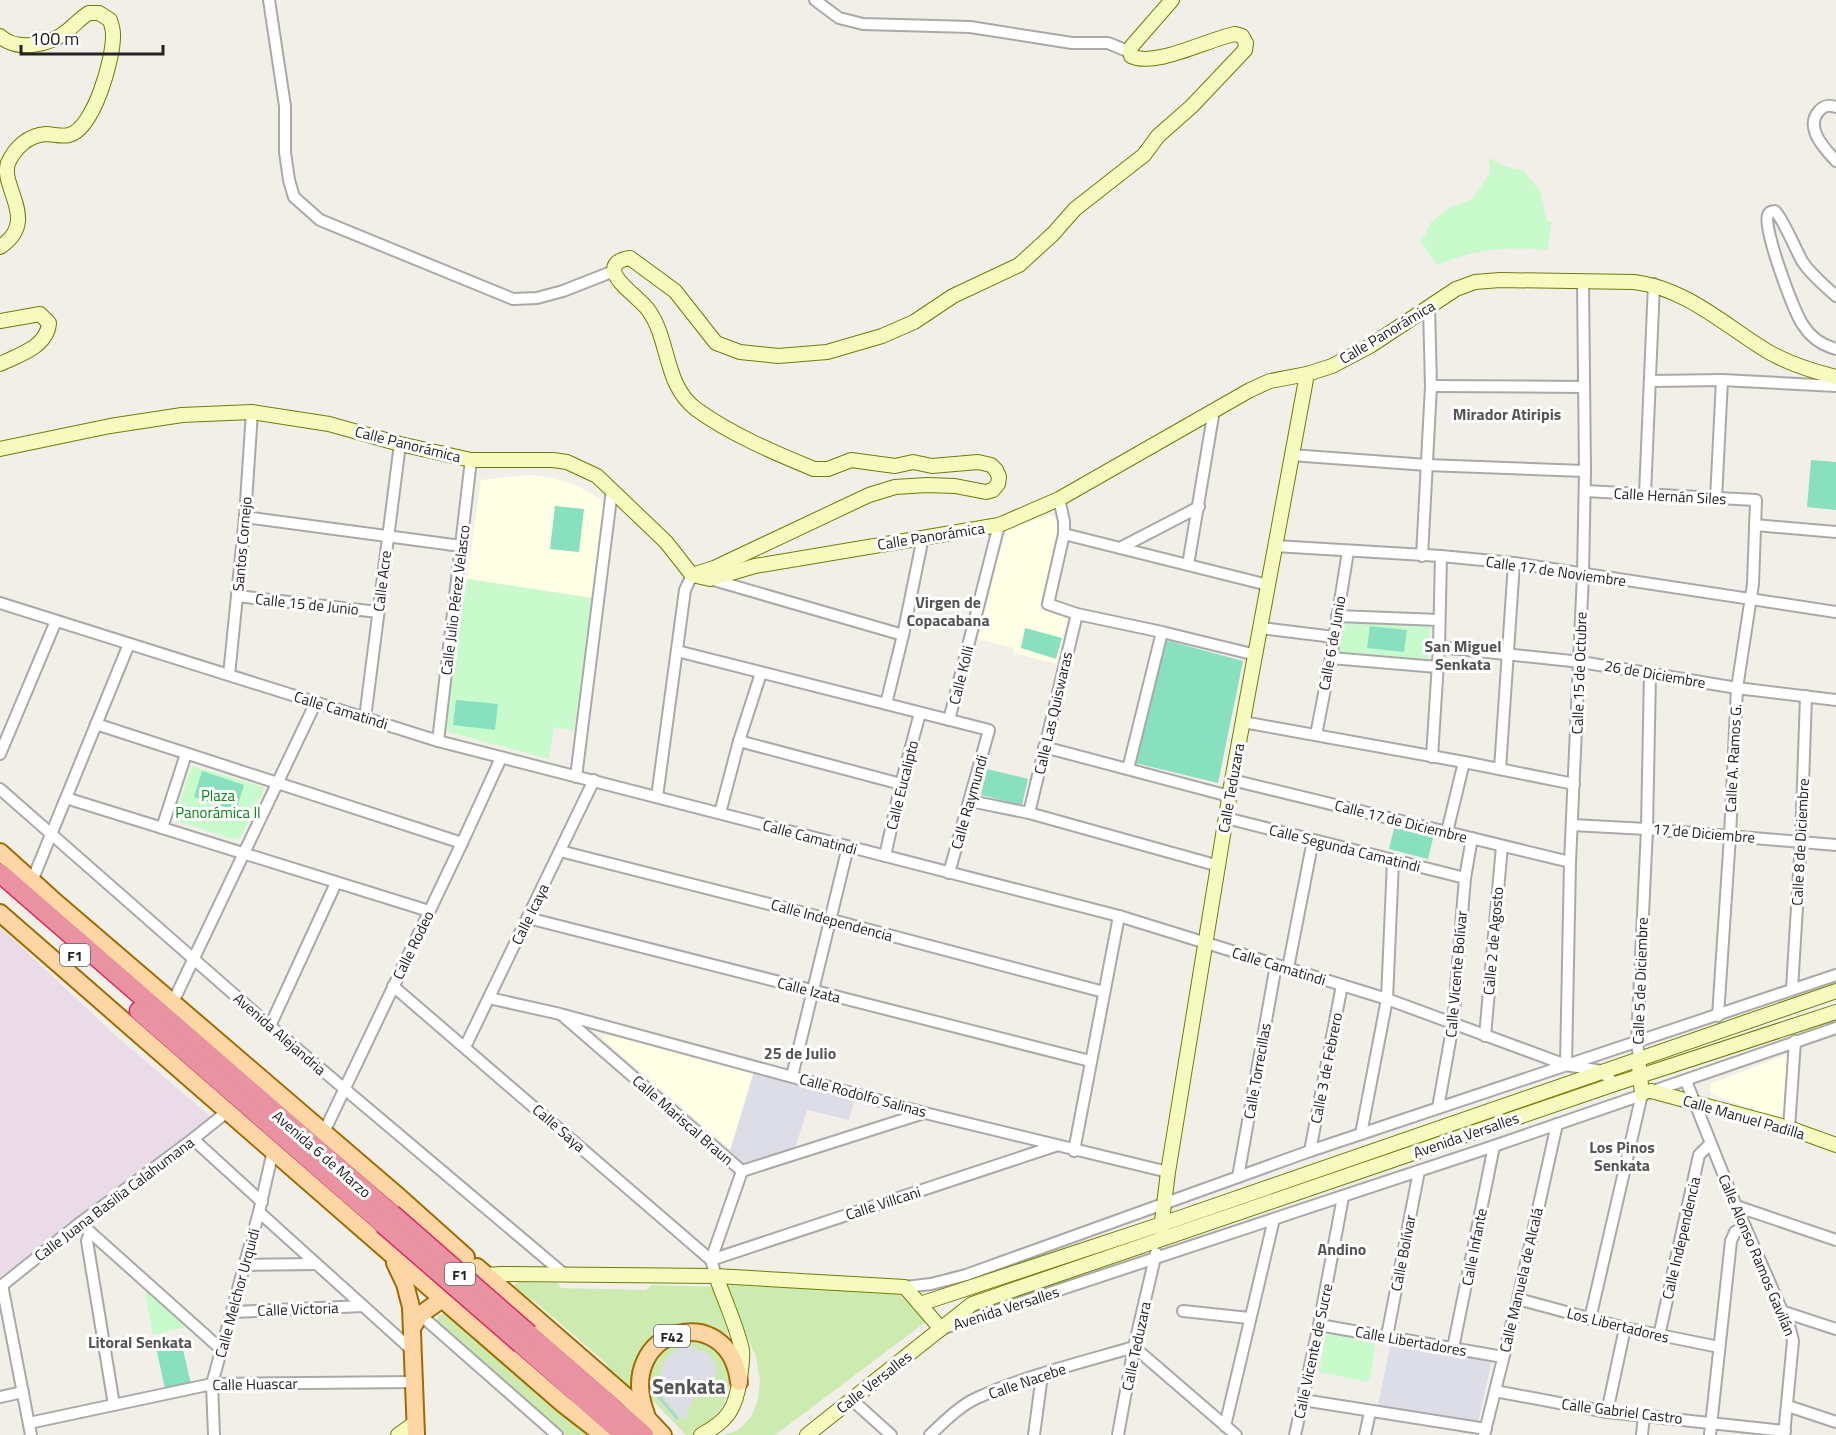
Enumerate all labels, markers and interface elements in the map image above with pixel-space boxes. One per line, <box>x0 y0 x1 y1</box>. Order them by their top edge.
scale bar <box>21 18 164 56</box>
text: 100 m <box>30 25 79 52</box>
street label: Calle Panorámica <box>1335 294 1440 370</box>
district label: Mirador Atiripis <box>1453 402 1561 426</box>
street label: Calle Panorámica <box>353 420 464 468</box>
street label: Calle Hernán Siles <box>1613 482 1727 510</box>
street label: Santos Cornejo <box>226 496 258 592</box>
street label: Calle Panorámica <box>876 516 987 556</box>
street label: Calle Julio Pérez Velasco <box>434 524 476 676</box>
street label: Calle Acre <box>367 549 397 613</box>
street label: Calle 17 de Noviembre <box>1484 550 1628 592</box>
street label: Calle 15 de Junio <box>254 587 360 621</box>
district label: Virgen de Copacabana <box>906 590 990 632</box>
street label: Calle 6 de Junio <box>1312 594 1352 692</box>
street label: Calle 15 de Octubre <box>1565 611 1593 735</box>
district label: San Miguel Senkata <box>1425 634 1501 676</box>
street label: Calle Kolli <box>943 643 979 707</box>
street label: Calle Las Quiswaras <box>1028 649 1078 777</box>
street label: 26 de Diciembre <box>1603 654 1707 694</box>
street label: Calle Camatindi <box>291 685 391 735</box>
street label: Calle A. Ramos G. <box>1719 703 1747 813</box>
street label: Calle Eucalipto <box>880 738 924 832</box>
street label: Calle Teduzara <box>1212 741 1250 835</box>
street label: Calle Raymundi <box>945 752 993 852</box>
street label: Calle 8 de Diciembre <box>1785 778 1815 906</box>
park label: Plaza Panorámica II <box>175 784 261 824</box>
street label: Calle 17 de Diciembre <box>1332 793 1470 849</box>
street label: Calle Camatindi <box>760 813 860 861</box>
street label: 17 de Diciembre <box>1652 817 1756 849</box>
street label: Calle Segunda Camatindi <box>1267 818 1423 878</box>
street label: Calle Icaya <box>505 879 555 949</box>
street label: Calle 2 de Agosto <box>1477 886 1509 996</box>
street label: Calle Independencia <box>769 893 896 947</box>
street label: Calle Rodeo <box>386 907 440 983</box>
street label: Calle Vicente Bolívar <box>1439 910 1473 1038</box>
street label: Calle 5 de Diciembre <box>1626 917 1654 1045</box>
street label: Calle Camatindi <box>1229 941 1329 991</box>
road number: F1 <box>60 944 90 966</box>
street label: Calle Izata <box>775 971 843 1009</box>
street label: Avenida Alejandria <box>229 987 332 1081</box>
street label: Calle 3 de Febrero <box>1304 1010 1348 1125</box>
street label: Calle Torrecillas <box>1237 1021 1277 1121</box>
district label: 25 de Julio <box>764 1041 836 1065</box>
street label: Calle Rodolfo Salinas <box>797 1067 929 1123</box>
street label: Calle Mariscal Braun <box>627 1069 739 1171</box>
street label: Calle Manuel Padilla <box>1680 1089 1808 1146</box>
street label: Calle Saya <box>527 1098 591 1158</box>
street label: Avenida 6 de Marzo <box>268 1105 376 1203</box>
street label: Avenida Versalles <box>1410 1106 1522 1164</box>
street label: Calle Juana Basilia Calahumana <box>29 1131 199 1267</box>
district label: Los Pinos Senkata <box>1589 1135 1655 1177</box>
street label: Calle Alonso Ramos Gavilán <box>1712 1171 1802 1339</box>
street label: Calle Independencia <box>1656 1174 1706 1302</box>
street label: Calle Villcani <box>842 1180 924 1226</box>
street label: Calle Manuela de Alcalá <box>1493 1205 1549 1355</box>
street label: Calle Infante <box>1455 1206 1493 1288</box>
street label: Calle Bolívar <box>1384 1213 1422 1293</box>
street label: Calle Melchor Urquidi <box>209 1226 265 1360</box>
district label: Andino <box>1318 1237 1366 1261</box>
road number: F1 <box>445 1263 475 1285</box>
street label: Avenida Versalles <box>950 1280 1062 1336</box>
street label: Calle Vicente de Sucre <box>1287 1281 1339 1421</box>
street label: Calle Victoria <box>257 1296 339 1322</box>
street label: Calle Teduzara <box>1115 1299 1157 1393</box>
street label: Los Libertadores <box>1564 1301 1672 1349</box>
street label: Calle Libertadores <box>1353 1320 1469 1362</box>
road number: F42 <box>654 1325 690 1347</box>
district label: Litoral Senkata <box>88 1330 192 1354</box>
street label: Calle Versalles <box>831 1345 917 1419</box>
street label: Calle Nacebe <box>985 1357 1069 1405</box>
district label: Senkata <box>652 1370 726 1402</box>
street label: Calle Huascar <box>212 1372 298 1396</box>
street label: Calle Gabriel Castro <box>1560 1392 1684 1430</box>

